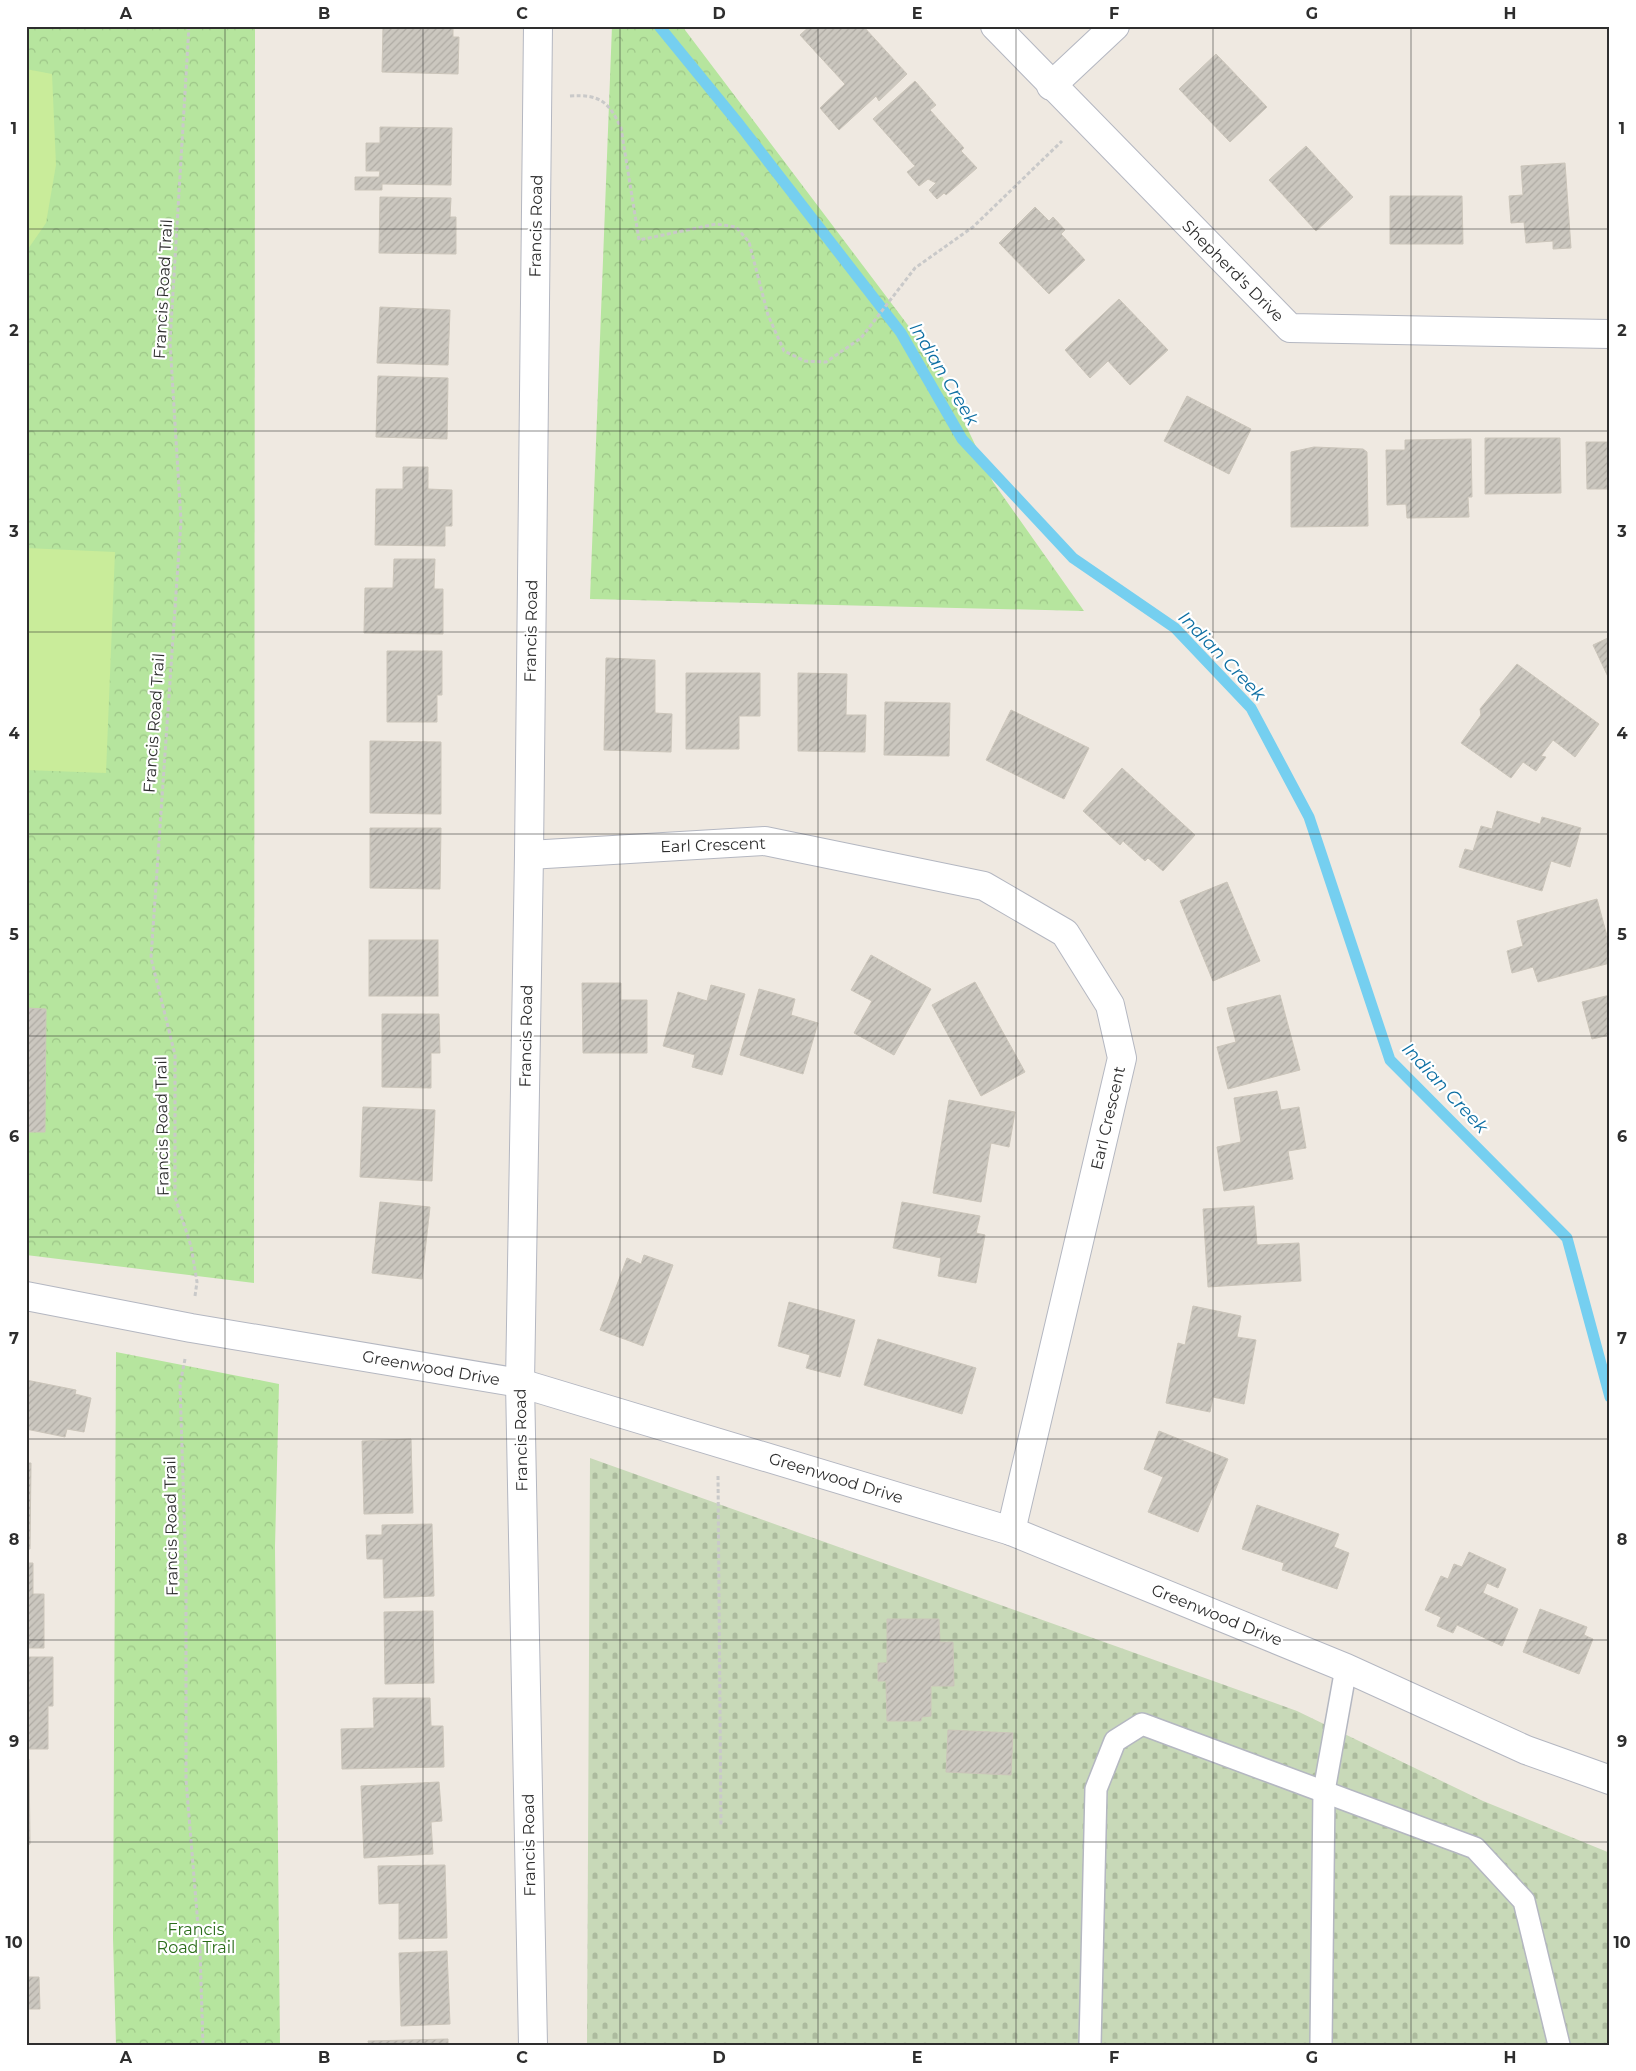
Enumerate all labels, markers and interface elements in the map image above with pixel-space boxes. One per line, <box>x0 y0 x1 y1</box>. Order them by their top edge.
text: A <box>119 4 133 23</box>
text: B <box>318 4 330 23</box>
text: C <box>516 4 528 23</box>
text: D <box>712 4 726 23</box>
text: E <box>912 4 922 23</box>
text: F <box>1109 4 1119 23</box>
text: G <box>1306 4 1318 23</box>
text: H <box>1504 4 1516 23</box>
text: 1 <box>11 119 17 138</box>
text: 1 <box>1619 119 1625 138</box>
street label: Francis Road <box>526 174 546 278</box>
street label: Shepherd's Drive <box>1178 216 1288 326</box>
street label: Francis Road Trail <box>150 219 176 359</box>
water label: Indian Creek <box>905 319 984 431</box>
text: 2 <box>9 321 19 340</box>
text: 2 <box>1617 321 1627 340</box>
text: 3 <box>8 522 19 541</box>
text: 3 <box>1616 522 1627 541</box>
street label: Francis Road <box>521 579 541 683</box>
water label: Indian Creek <box>1174 607 1271 706</box>
street label: Francis Road Trail <box>140 653 168 793</box>
text: 4 <box>8 724 20 743</box>
text: 4 <box>1616 724 1628 743</box>
street label: Earl Crescent <box>660 834 767 856</box>
text: 5 <box>9 925 19 944</box>
text: 5 <box>1617 925 1627 944</box>
street label: Francis Road <box>516 984 536 1088</box>
water label: Indian Creek <box>1397 1038 1494 1139</box>
street label: Francis Road Trail <box>151 1056 173 1196</box>
street label: Earl Crescent <box>1087 1064 1129 1172</box>
text: 6 <box>9 1127 19 1146</box>
text: 6 <box>1617 1127 1627 1146</box>
text: 7 <box>9 1329 19 1348</box>
text: 7 <box>1617 1329 1627 1348</box>
street label: Greenwood Drive <box>361 1347 501 1389</box>
street label: Francis Road <box>511 1388 531 1492</box>
street label: Greenwood Drive <box>767 1449 905 1507</box>
street label: Francis Road Trail <box>160 1456 182 1596</box>
text: 8 <box>9 1530 19 1549</box>
text: 8 <box>1617 1530 1627 1549</box>
street label: Greenwood Drive <box>1149 1580 1285 1650</box>
text: 9 <box>9 1732 19 1751</box>
text: 9 <box>1617 1732 1627 1751</box>
street label: Francis Road <box>519 1793 539 1897</box>
park label: Francis Road Trail <box>157 1920 235 1957</box>
text: 10 <box>5 1933 23 1952</box>
text: 10 <box>1613 1933 1631 1952</box>
text: A <box>119 2048 133 2067</box>
text: B <box>318 2048 330 2067</box>
text: C <box>516 2048 528 2067</box>
text: D <box>712 2048 726 2067</box>
text: E <box>912 2048 922 2067</box>
text: F <box>1109 2048 1119 2067</box>
text: G <box>1306 2048 1318 2067</box>
text: H <box>1504 2048 1516 2067</box>

